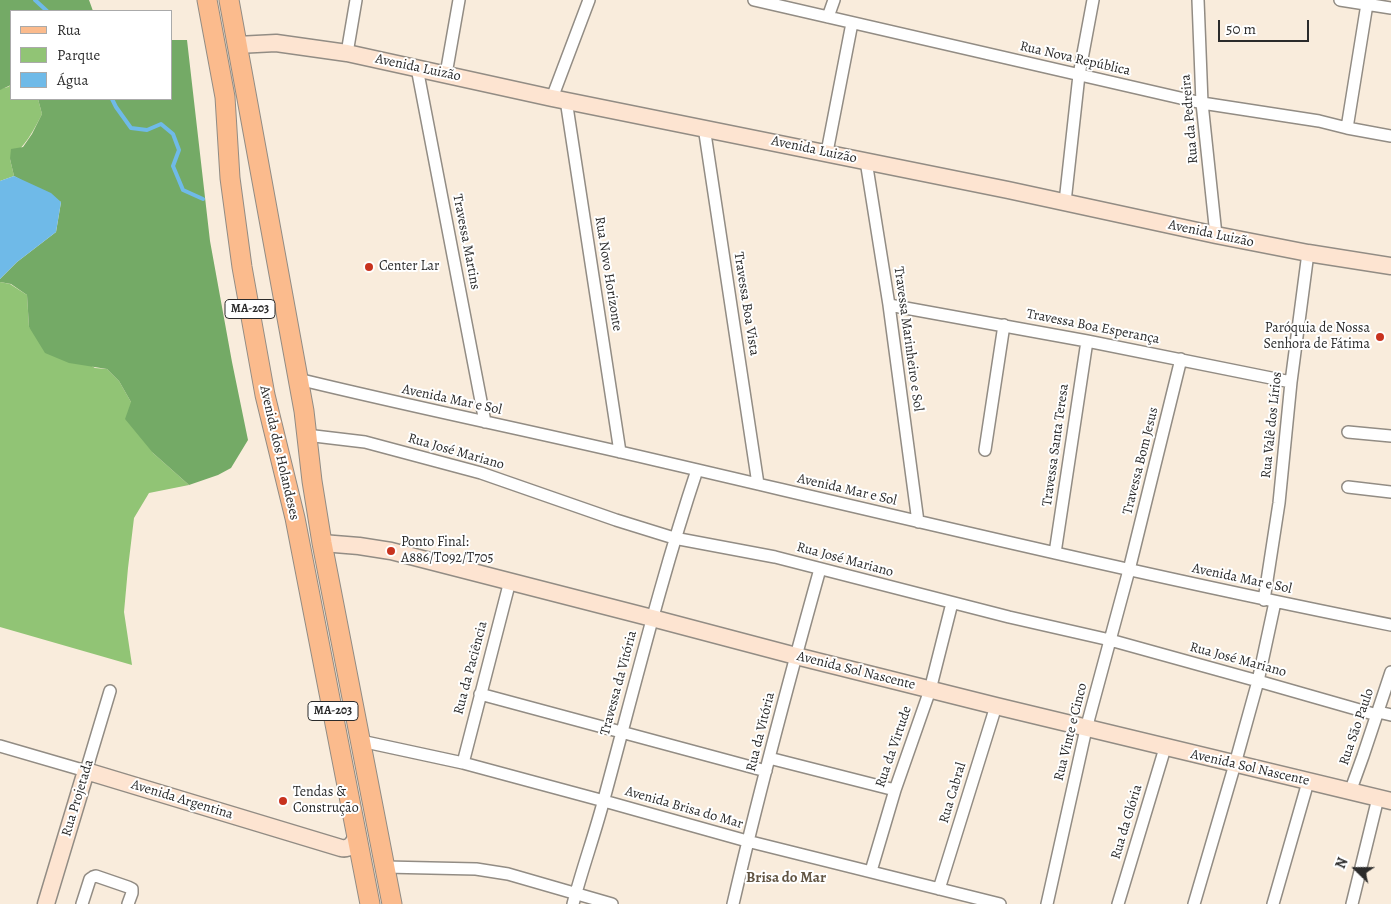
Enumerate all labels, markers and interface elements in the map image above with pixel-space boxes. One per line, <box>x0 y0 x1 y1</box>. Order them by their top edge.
legend <box>10 10 172 100</box>
scale bar <box>1221 10 1312 42</box>
text: 50 m <box>1226 19 1256 39</box>
text: Rua <box>57 20 81 40</box>
street label: Rua Nova República <box>1018 38 1132 80</box>
text: Parque <box>57 45 100 65</box>
street label: Avenida Luizão <box>374 51 462 85</box>
text: Água <box>57 70 88 90</box>
street label: Rua da Pedreira <box>1178 73 1202 165</box>
street label: Avenida Luizão <box>770 133 858 167</box>
street label: Travessa Martins <box>448 193 484 291</box>
street label: Rua Novo Horizonte <box>591 215 625 333</box>
street label: Avenida Luizão <box>1167 217 1255 251</box>
street label: Travessa Boa Vista <box>730 251 762 357</box>
place label: Center Lar <box>379 259 439 275</box>
marker: Center Lar <box>363 261 375 273</box>
street label: Travessa Marinheiro e Sol <box>890 266 926 412</box>
road number: MA-203 <box>225 300 275 318</box>
street label: Travessa Boa Esperança <box>1025 306 1161 348</box>
place label: Paróquia de Nossa Senhora de Fátima <box>1264 321 1370 354</box>
marker: Paróquia de Nossa Senhora de Fátima <box>1374 331 1386 343</box>
street label: Rua Valê dos Lírios <box>1258 371 1286 479</box>
street label: Avenida Mar e Sol <box>401 381 503 419</box>
street label: Travessa Santa Teresa <box>1039 383 1073 507</box>
street label: Avenida dos Holandeses <box>255 384 303 522</box>
street label: Travessa Bom Jesus <box>1120 405 1162 517</box>
street label: Rua José Mariano <box>406 430 506 474</box>
street label: Avenida Mar e Sol <box>796 470 898 510</box>
place label: Ponto Final: A886/T092/T705 <box>401 535 494 568</box>
street label: Rua José Mariano <box>795 539 895 581</box>
marker: Ponto Final: A886/T092/T705 <box>385 545 397 557</box>
street label: Avenida Mar e Sol <box>1191 560 1293 598</box>
street label: Rua da Paciência <box>450 619 492 717</box>
street label: Travessa da Vitória <box>597 629 641 737</box>
street label: Rua José Mariano <box>1188 639 1288 681</box>
street label: Avenida Sol Nascente <box>795 648 917 694</box>
street label: Rua Vinte e Cinco <box>1051 681 1091 783</box>
street label: Rua São Paulo <box>1336 686 1378 768</box>
street label: Rua da Vitória <box>743 691 779 773</box>
road number: MA-203 <box>308 701 358 720</box>
street label: Rua da Virtude <box>872 704 916 790</box>
street label: Avenida Sol Nascente <box>1189 746 1311 790</box>
street label: Rua Projetada <box>58 757 98 839</box>
street label: Rua Cabral <box>936 761 970 825</box>
street label: Avenida Argentina <box>129 777 235 823</box>
street label: Avenida Brisa do Mar <box>623 783 745 833</box>
street label: Rua da Glória <box>1108 783 1146 861</box>
place label: Tendas & Construção <box>293 785 359 818</box>
marker: Tendas & Construção <box>277 795 289 807</box>
north arrow <box>1331 844 1381 894</box>
text: N <box>1331 855 1352 871</box>
district label: Brisa do Mar <box>746 869 826 887</box>

